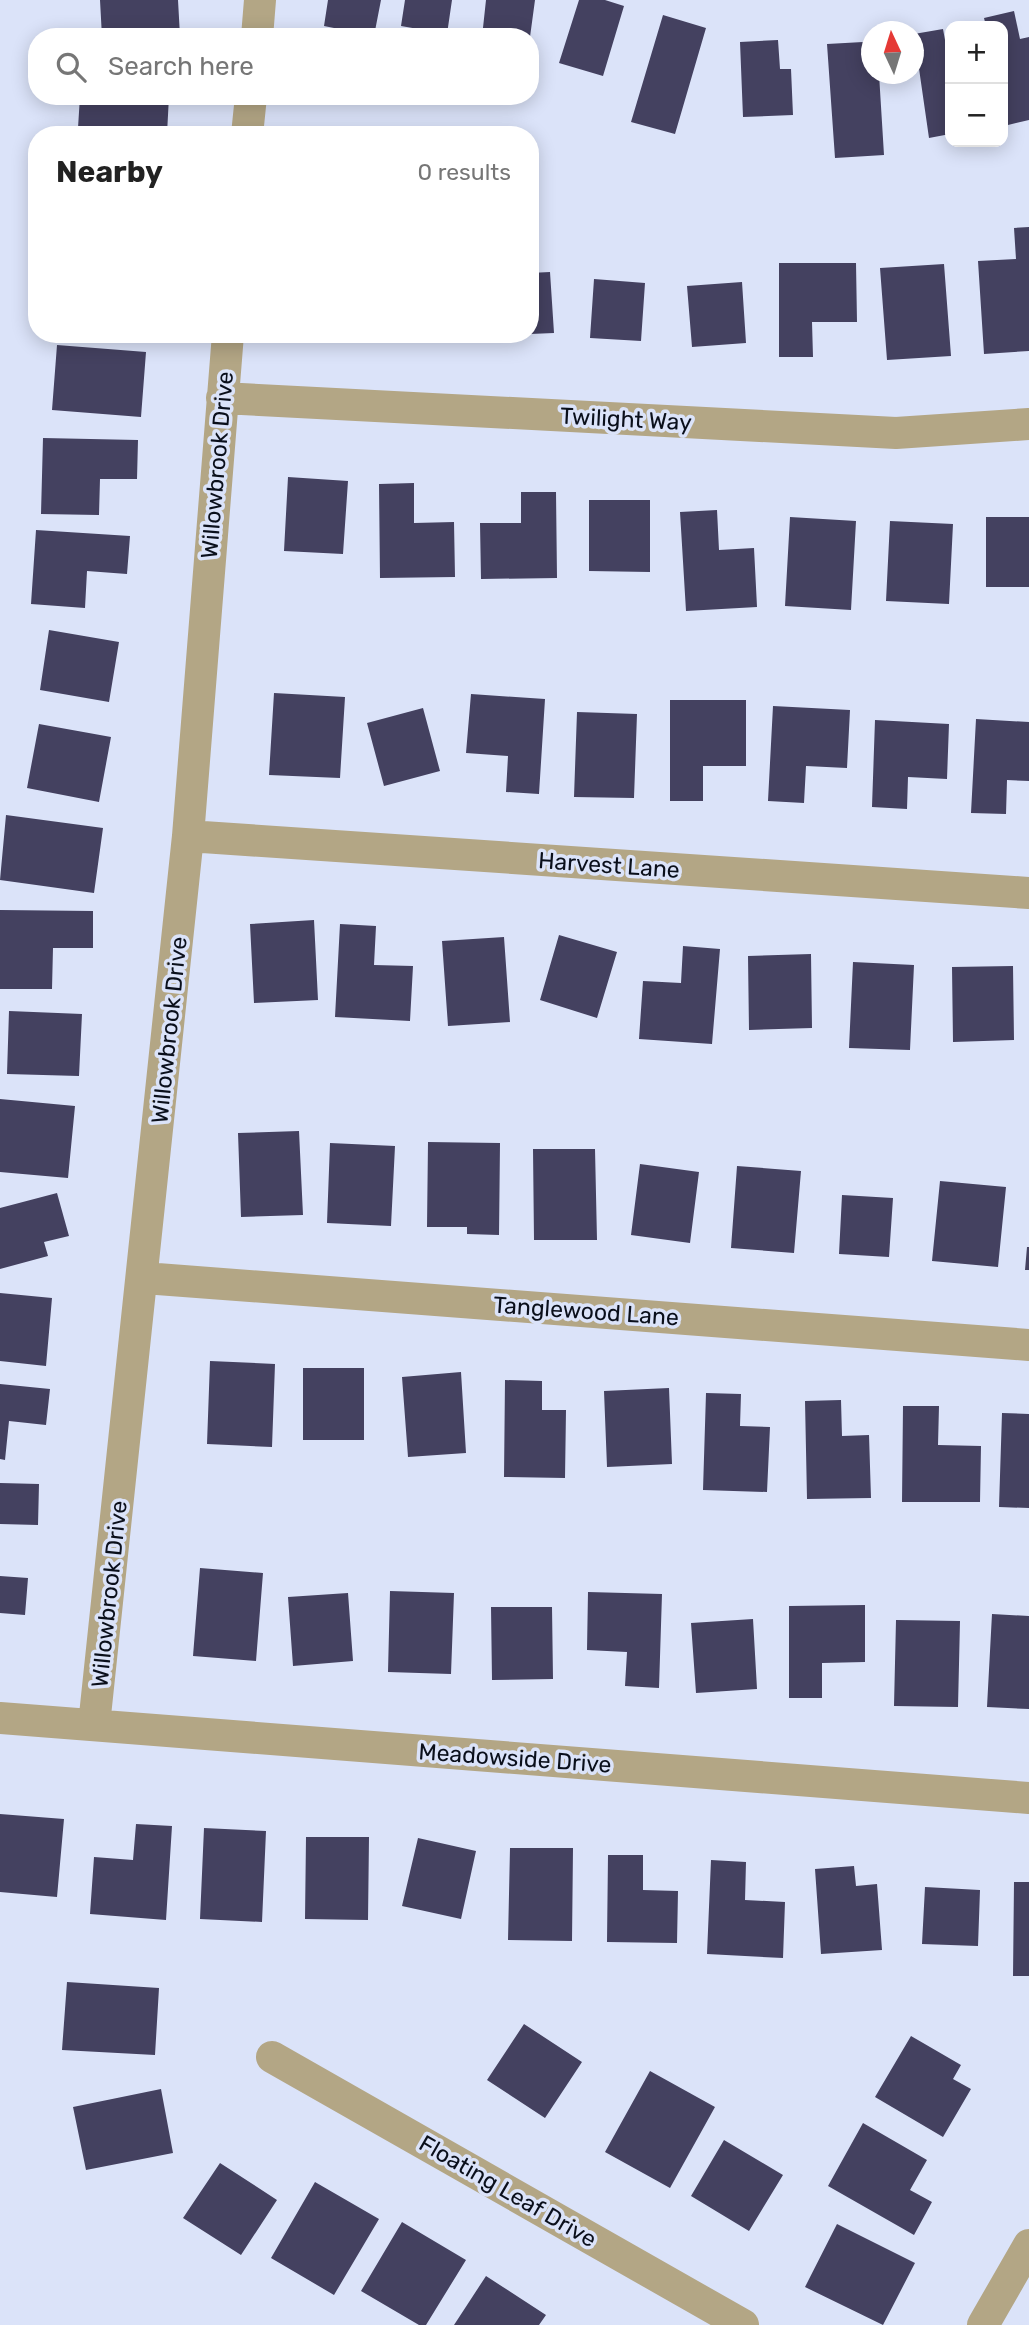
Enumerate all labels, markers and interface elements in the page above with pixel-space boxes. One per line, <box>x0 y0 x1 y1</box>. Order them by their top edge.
north arrow <box>861 21 924 84</box>
map controls <box>945 21 1008 147</box>
button: + <box>945 21 1008 84</box>
search box <box>28 28 539 105</box>
icon: search <box>52 48 90 86</box>
text: Search here <box>108 51 254 82</box>
button: − <box>945 84 1008 147</box>
text: Nearby <box>56 154 163 190</box>
text: 0 results <box>417 158 511 186</box>
street label: Willowbrook Drive <box>195 370 239 560</box>
street label: Twilight Way <box>560 402 693 436</box>
street label: Harvest Lane <box>537 846 681 884</box>
street label: Willowbrook Drive <box>145 935 193 1125</box>
street label: Tanglewood Lane <box>492 1291 680 1331</box>
street label: Willowbrook Drive <box>85 1499 133 1689</box>
street label: Meadowside Drive <box>418 1737 612 1779</box>
street label: Floating Leaf Drive <box>414 2129 602 2253</box>

